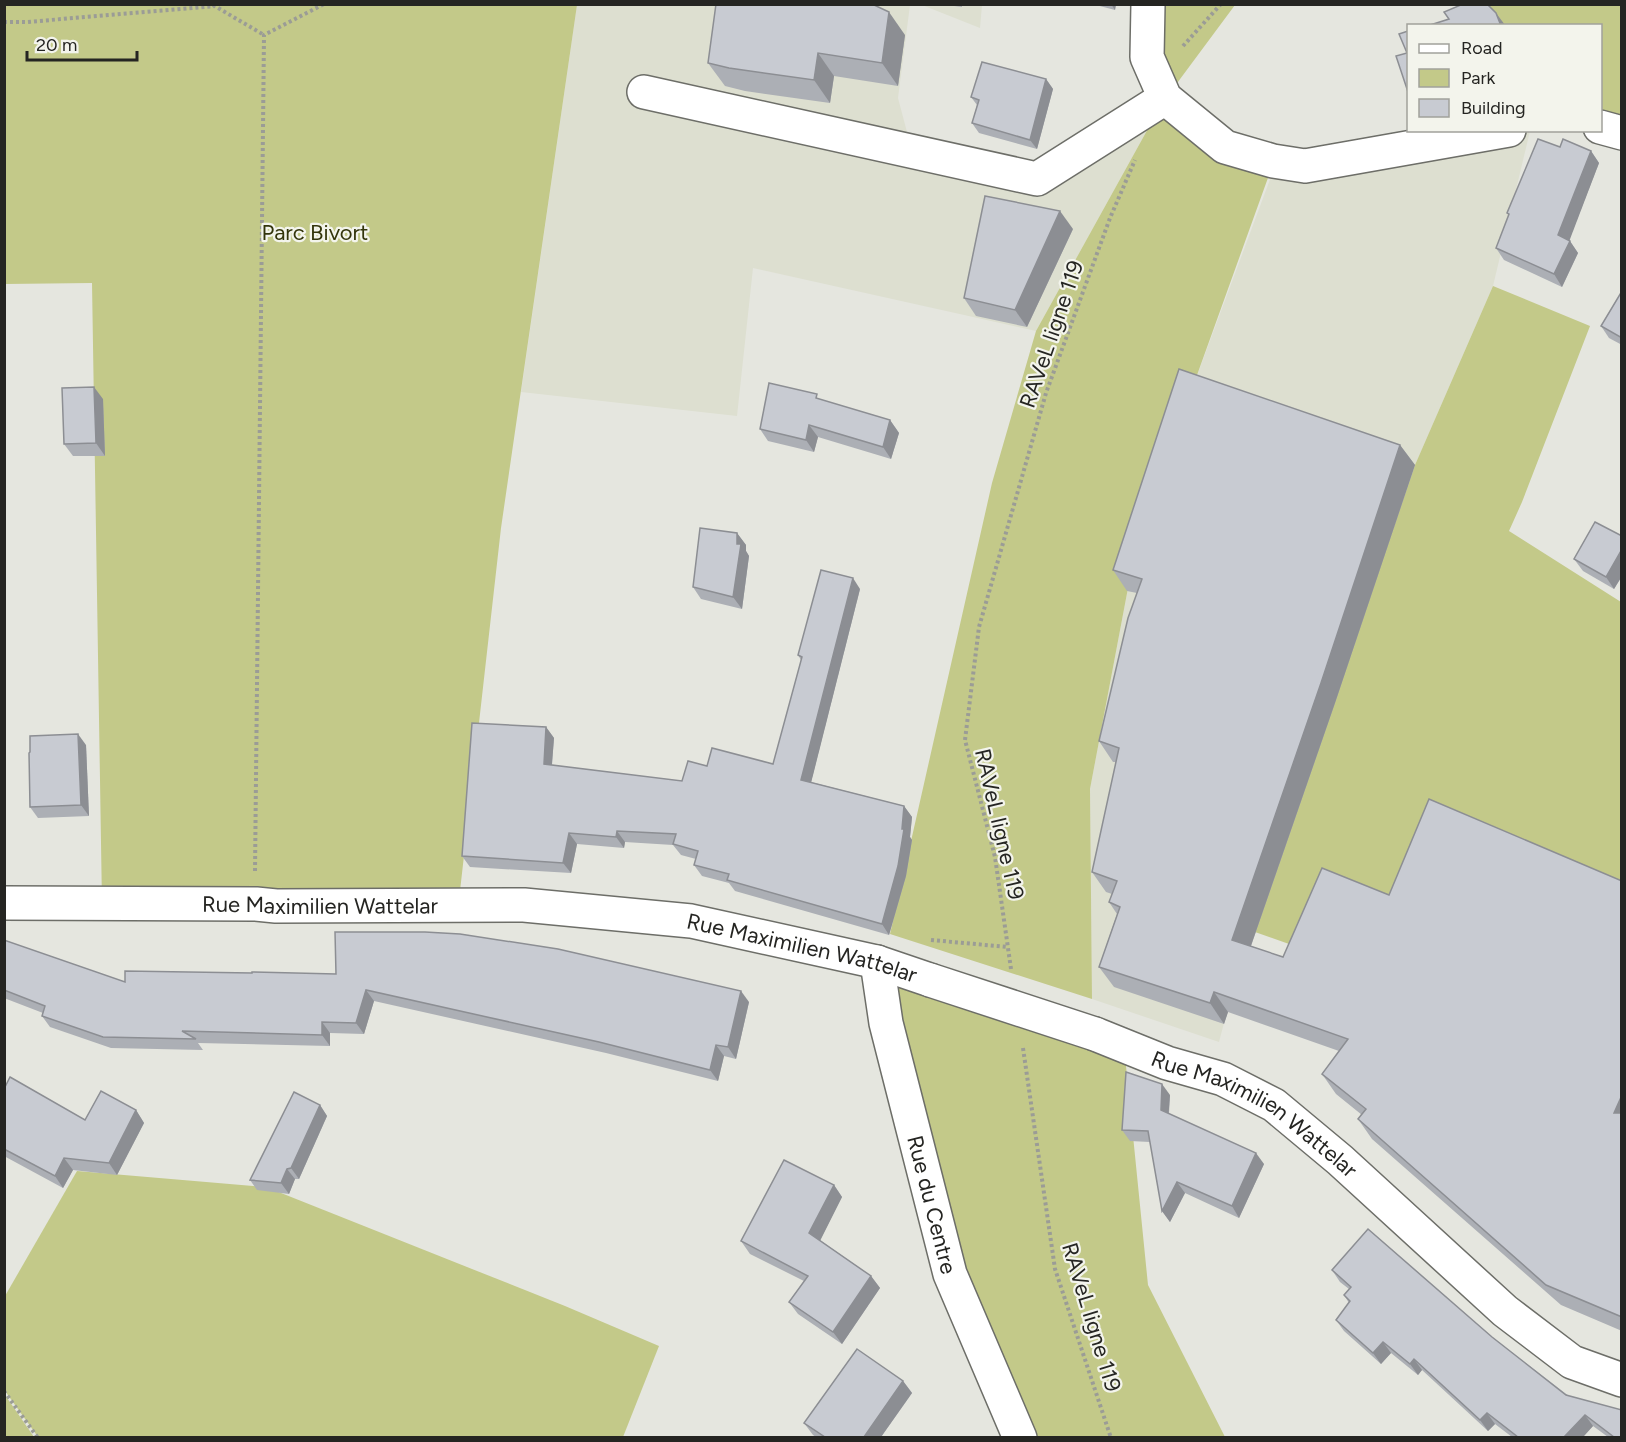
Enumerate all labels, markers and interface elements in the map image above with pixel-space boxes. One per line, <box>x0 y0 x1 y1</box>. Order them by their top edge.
scale bar <box>27 24 136 62</box>
legend <box>1407 24 1602 132</box>
text: 20 m <box>36 34 77 56</box>
text: Road <box>1461 37 1502 59</box>
text: Park <box>1461 67 1496 89</box>
text: Building <box>1461 97 1526 119</box>
park label: Parc Bivort <box>262 219 368 246</box>
street label: RAVeL ligne 119 <box>1014 257 1089 411</box>
street label: RAVeL ligne 119 <box>969 746 1030 902</box>
street label: Rue Maximilien Wattelar <box>202 891 439 920</box>
street label: Rue Maximilien Wattelar <box>684 907 921 989</box>
street label: Rue Maximilien Wattelar <box>1147 1045 1363 1184</box>
street label: Rue du Centre <box>901 1132 962 1277</box>
street label: RAVeL ligne 119 <box>1056 1239 1127 1395</box>

